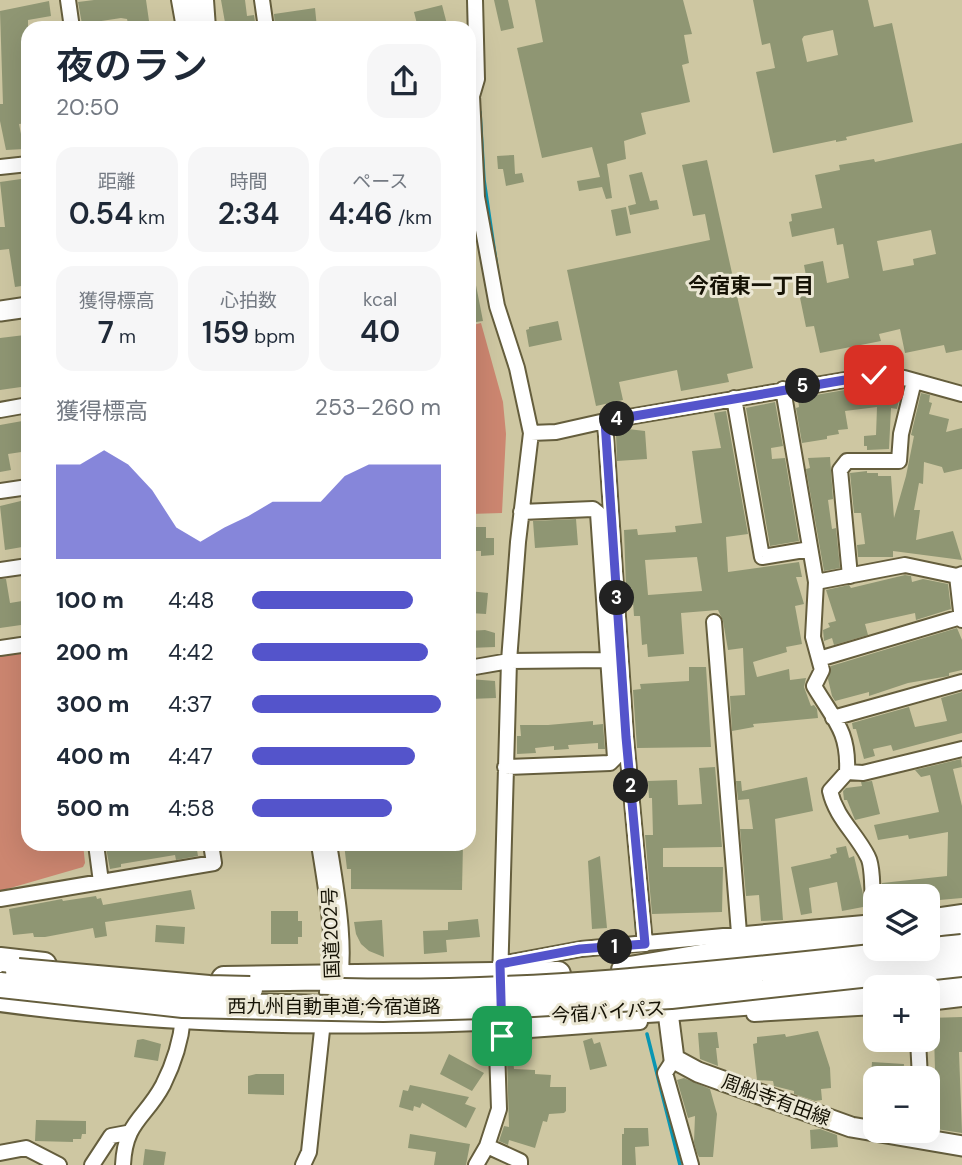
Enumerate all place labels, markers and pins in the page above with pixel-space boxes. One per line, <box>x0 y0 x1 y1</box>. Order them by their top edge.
pin <box>844 345 904 405</box>
pin: 5 <box>786 368 820 404</box>
pin: 4 <box>600 402 634 436</box>
pin: 3 <box>600 580 634 616</box>
pin: 2 <box>614 768 648 804</box>
pin: 1 <box>598 930 632 964</box>
pin <box>472 1006 532 1066</box>

